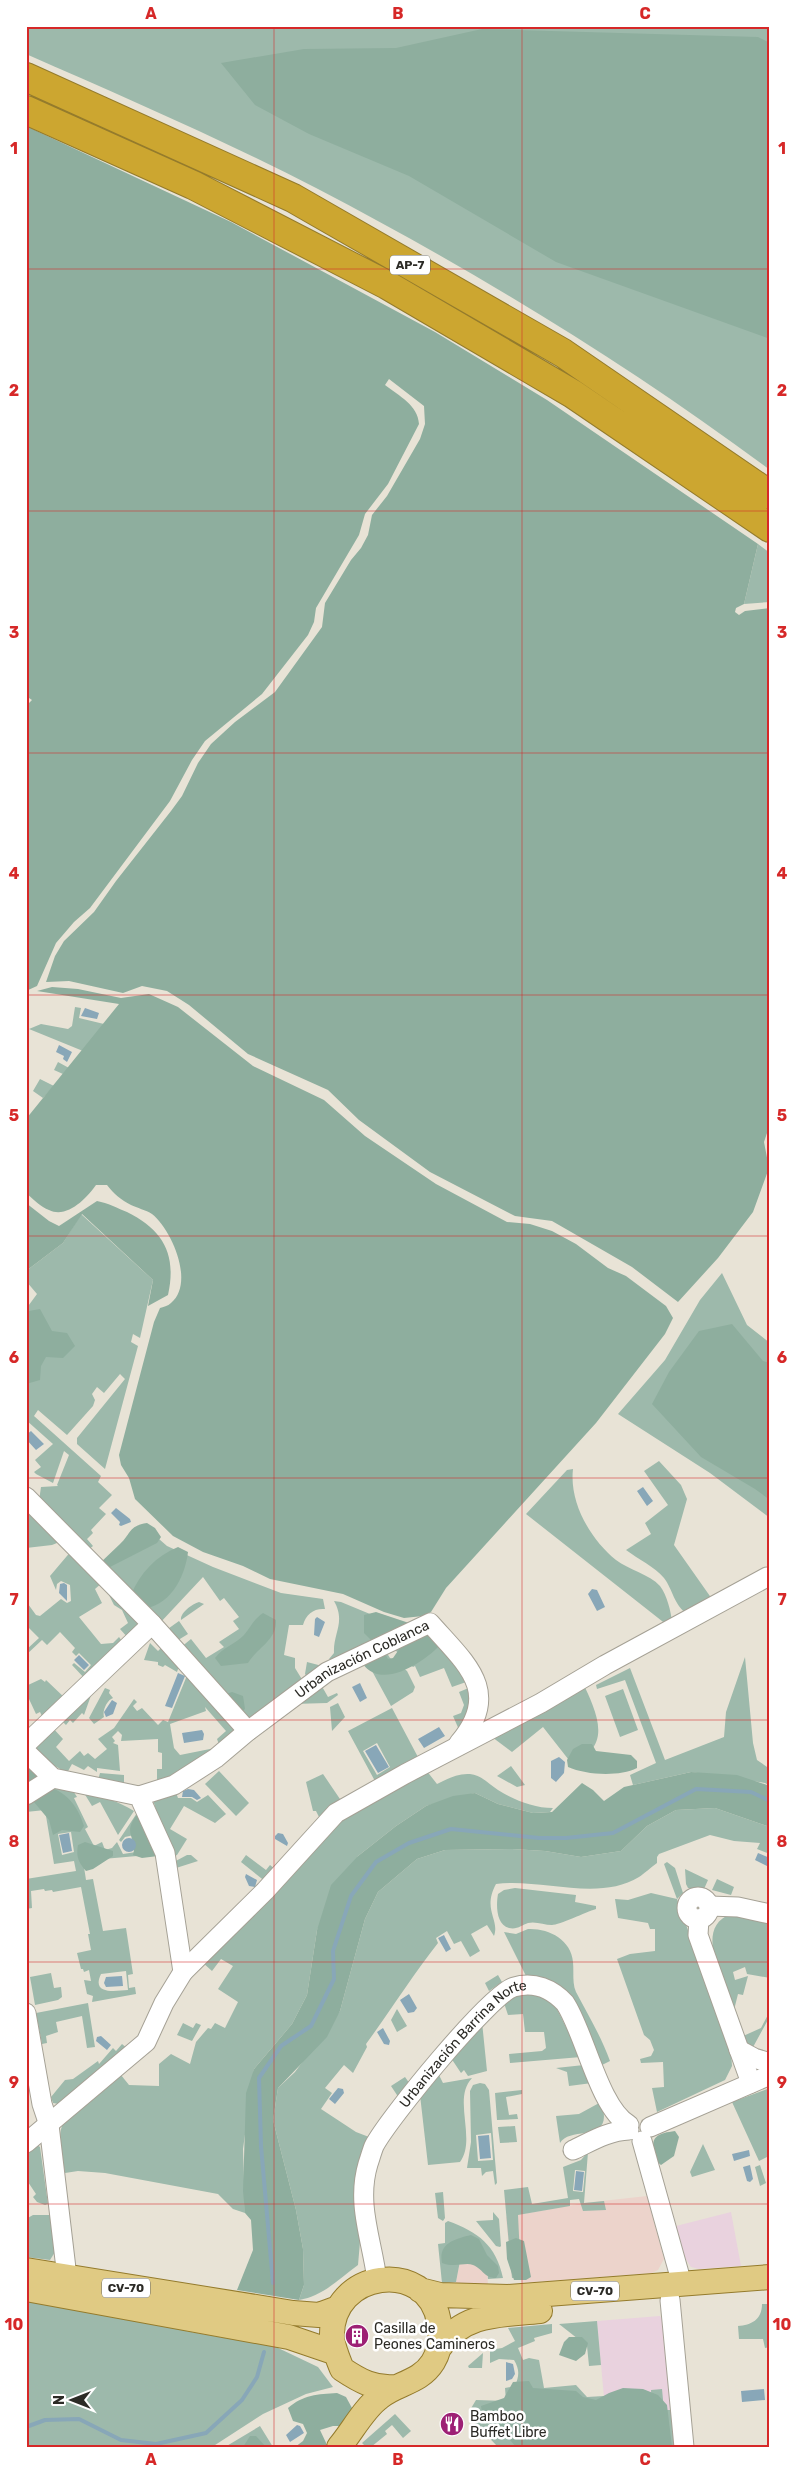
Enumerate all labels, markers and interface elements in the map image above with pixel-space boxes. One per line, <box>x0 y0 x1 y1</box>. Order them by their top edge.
text: A <box>145 4 157 23</box>
text: B <box>392 4 404 23</box>
text: C <box>639 4 651 23</box>
text: 1 <box>10 139 18 158</box>
text: 1 <box>778 139 786 158</box>
road number: AP-7 <box>390 256 430 274</box>
text: 2 <box>9 381 19 400</box>
text: 2 <box>777 381 787 400</box>
text: 3 <box>9 623 19 642</box>
text: 3 <box>777 623 787 642</box>
text: 4 <box>9 864 20 883</box>
text: 4 <box>777 864 788 883</box>
text: 5 <box>9 1106 19 1125</box>
text: 5 <box>777 1106 787 1125</box>
text: 6 <box>9 1348 19 1367</box>
text: 6 <box>777 1348 787 1367</box>
text: 7 <box>9 1590 19 1609</box>
text: 7 <box>777 1590 787 1609</box>
street label: Urbanización Coblanca <box>292 1617 432 1702</box>
text: 8 <box>9 1832 20 1851</box>
text: 8 <box>777 1832 788 1851</box>
street label: Urbanización Barrina Norte <box>396 1977 528 2111</box>
text: 9 <box>9 2073 19 2092</box>
text: 9 <box>777 2073 787 2092</box>
road number: CV-70 <box>102 2278 150 2298</box>
road number: CV-70 <box>571 2282 619 2300</box>
text: 10 <box>5 2315 24 2334</box>
text: 10 <box>773 2315 792 2334</box>
place label: Casilla de Peones Camineros <box>374 2320 495 2353</box>
building icon: Casilla de Peones Camineros <box>344 2323 370 2349</box>
north arrow <box>48 2376 98 2426</box>
text: N <box>51 2395 68 2405</box>
place label: Bamboo Buffet Libre <box>470 2408 547 2441</box>
restaurant icon: Bamboo Buffet Libre <box>439 2411 465 2437</box>
text: A <box>145 2450 157 2469</box>
text: B <box>392 2450 404 2469</box>
text: C <box>639 2450 651 2469</box>

